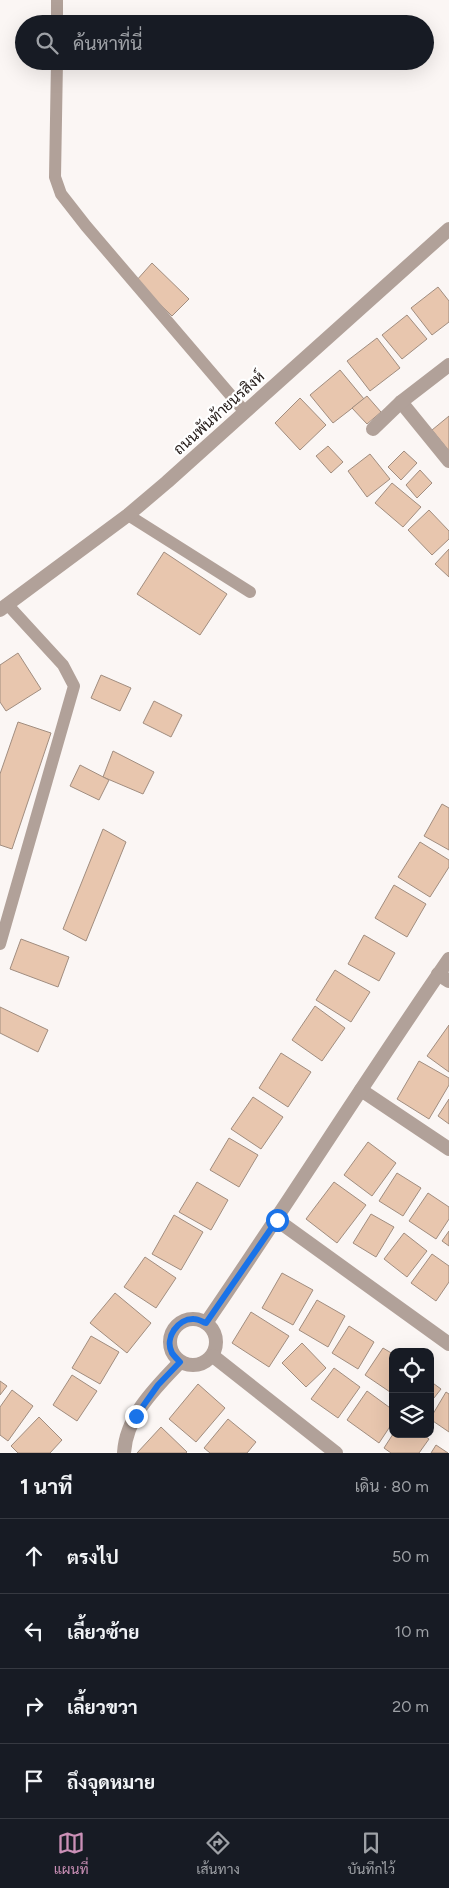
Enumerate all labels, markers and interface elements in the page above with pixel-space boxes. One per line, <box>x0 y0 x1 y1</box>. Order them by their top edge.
search box <box>15 15 434 70</box>
icon: search <box>33 29 61 57</box>
text: ค้นหาที่นี่ <box>73 32 142 55</box>
street label: ถนนพันท้ายนรสิงห์ <box>169 367 268 458</box>
route start <box>266 1209 289 1232</box>
map controls <box>389 1348 434 1438</box>
button: locate <box>389 1348 434 1393</box>
button: layers <box>389 1393 434 1438</box>
route end <box>125 1405 148 1428</box>
text: 1 นาที <box>20 1474 72 1499</box>
text: เดิน · 80 m <box>355 1477 429 1496</box>
icon: ahead <box>20 1542 48 1570</box>
text: ตรงไป <box>67 1546 119 1569</box>
text: 50 m <box>392 1547 429 1566</box>
icon: left <box>20 1617 48 1645</box>
text: เลี้ยวซ้าย <box>67 1621 139 1644</box>
text: 10 m <box>395 1622 429 1641</box>
icon: right <box>20 1692 48 1720</box>
text: เลี้ยวขวา <box>67 1696 138 1719</box>
text: 20 m <box>392 1697 429 1716</box>
icon: arrive <box>20 1767 48 1795</box>
text: ถึงจุดหมาย <box>67 1771 155 1794</box>
tab: แผนที่ <box>54 1829 89 1878</box>
tab: เส้นทาง <box>196 1829 240 1878</box>
tab: บันทึกไว้ <box>347 1829 395 1878</box>

